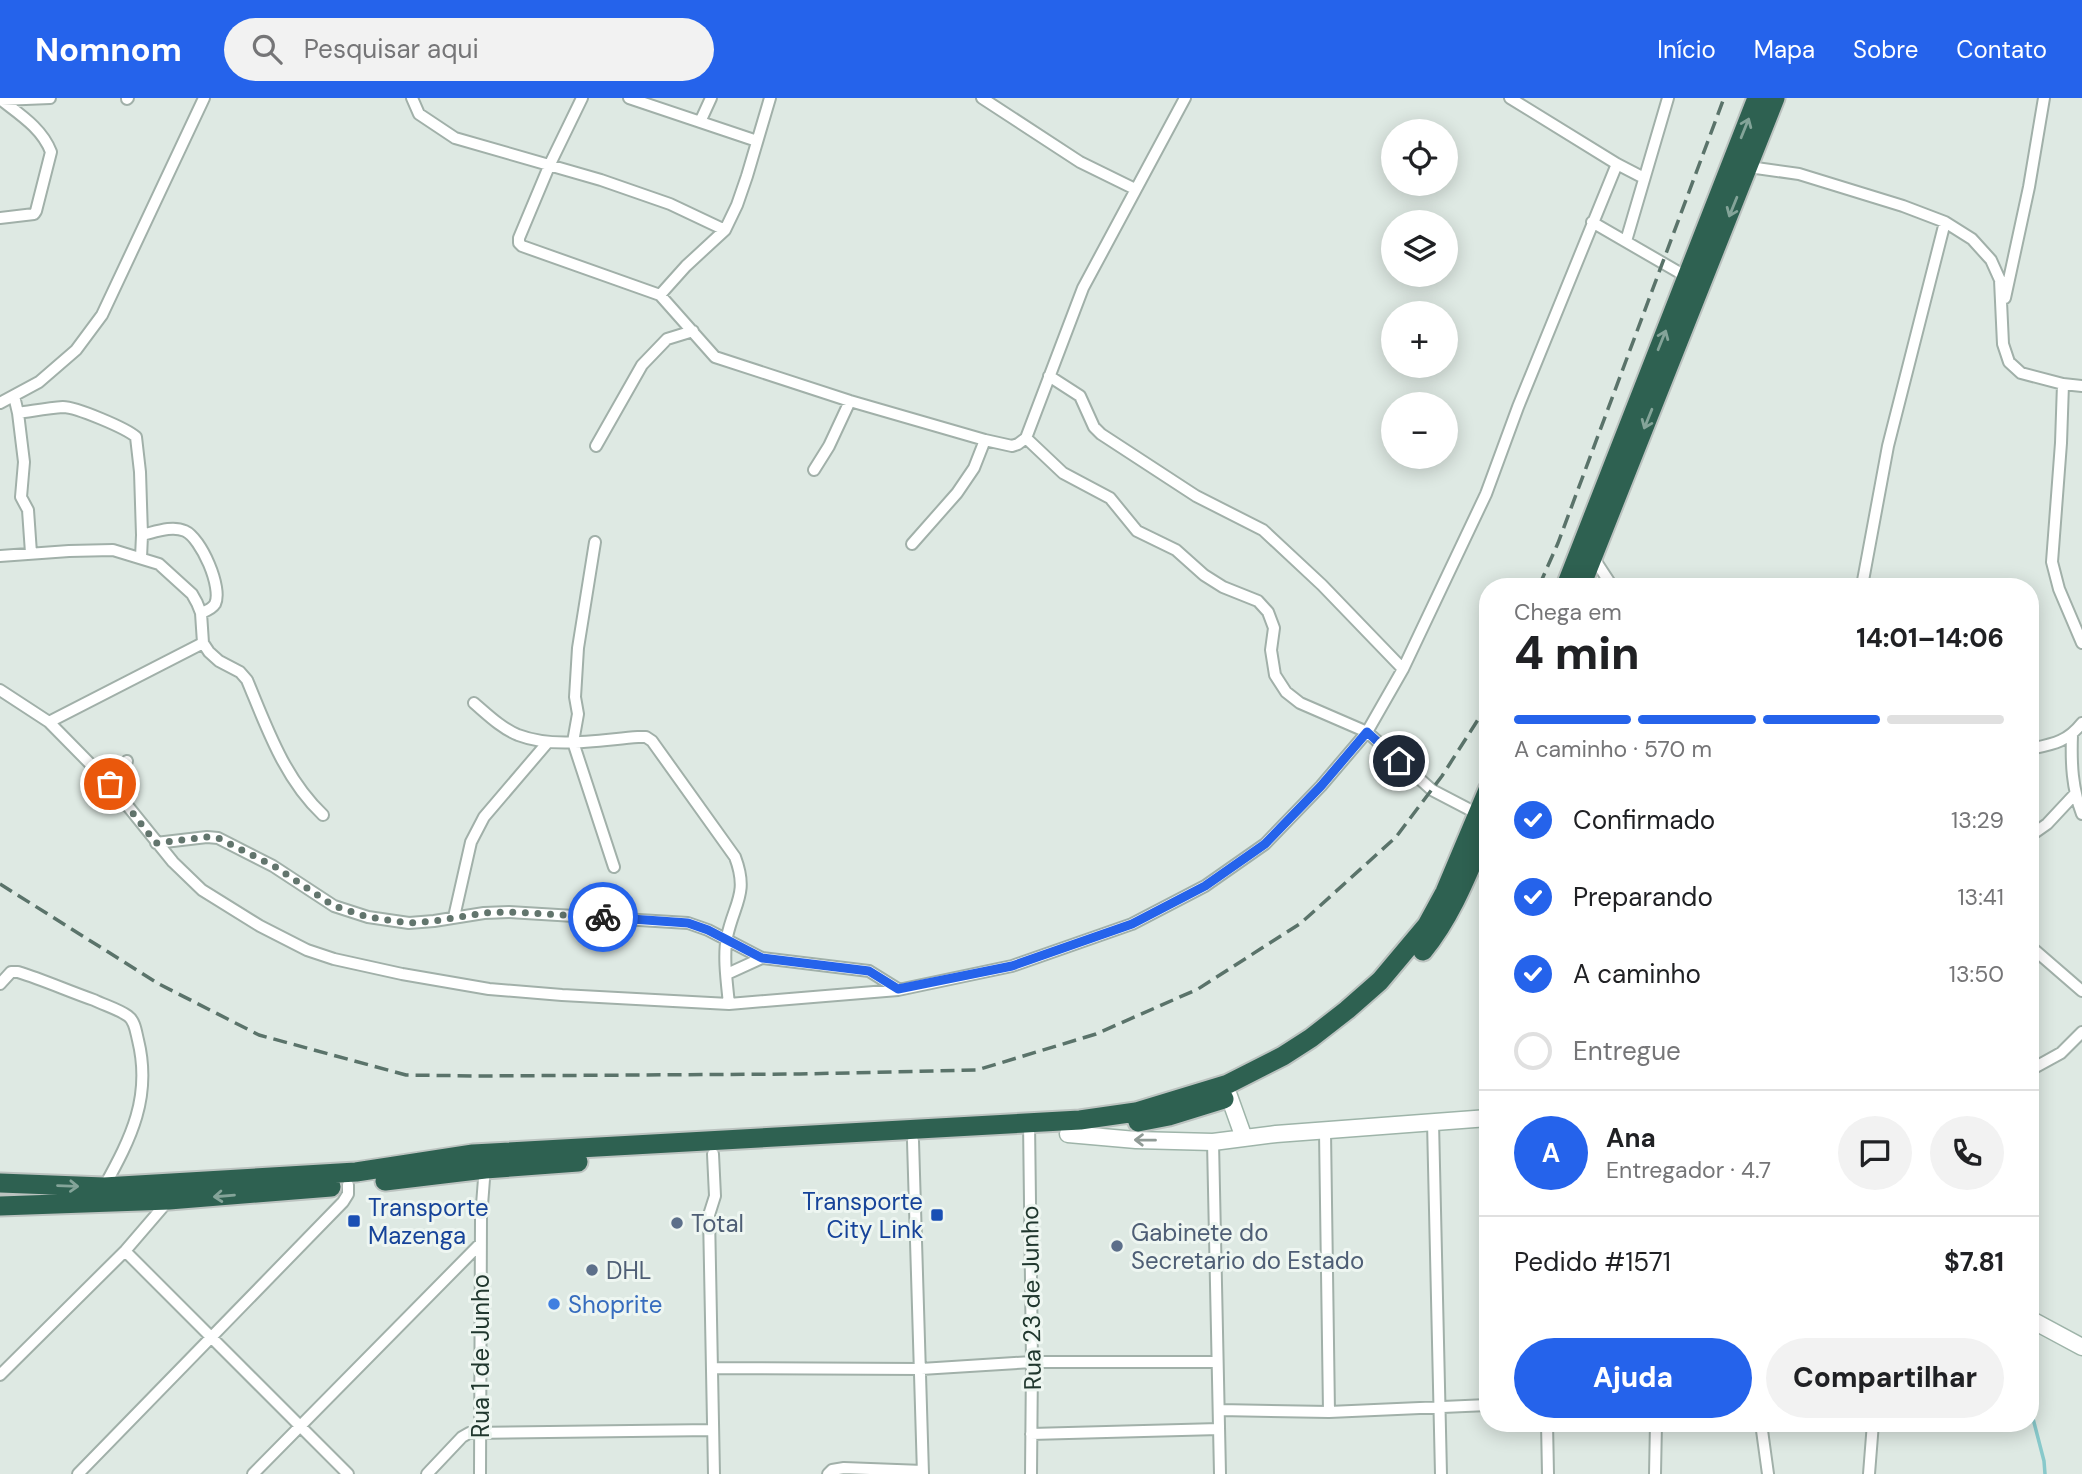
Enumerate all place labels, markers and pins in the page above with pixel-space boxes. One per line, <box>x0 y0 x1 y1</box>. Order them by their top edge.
pin <box>1369 731 1429 791</box>
pin <box>80 754 140 814</box>
place label: Transporte City Link <box>802 1186 923 1245</box>
place label: Transporte Mazenga <box>368 1192 489 1251</box>
marker: Transporte City Link <box>929 1207 945 1223</box>
place label: Total <box>691 1208 744 1239</box>
marker: Transporte Mazenga <box>346 1213 362 1229</box>
marker: Total <box>669 1215 685 1231</box>
place label: Gabinete do Secretario do Estado <box>1131 1217 1364 1276</box>
marker: Gabinete do Secretario do Estado <box>1109 1238 1125 1254</box>
place label: DHL <box>606 1255 652 1286</box>
marker: DHL <box>584 1262 600 1278</box>
place label: Shoprite <box>568 1289 662 1320</box>
marker: Shoprite <box>546 1296 562 1312</box>

